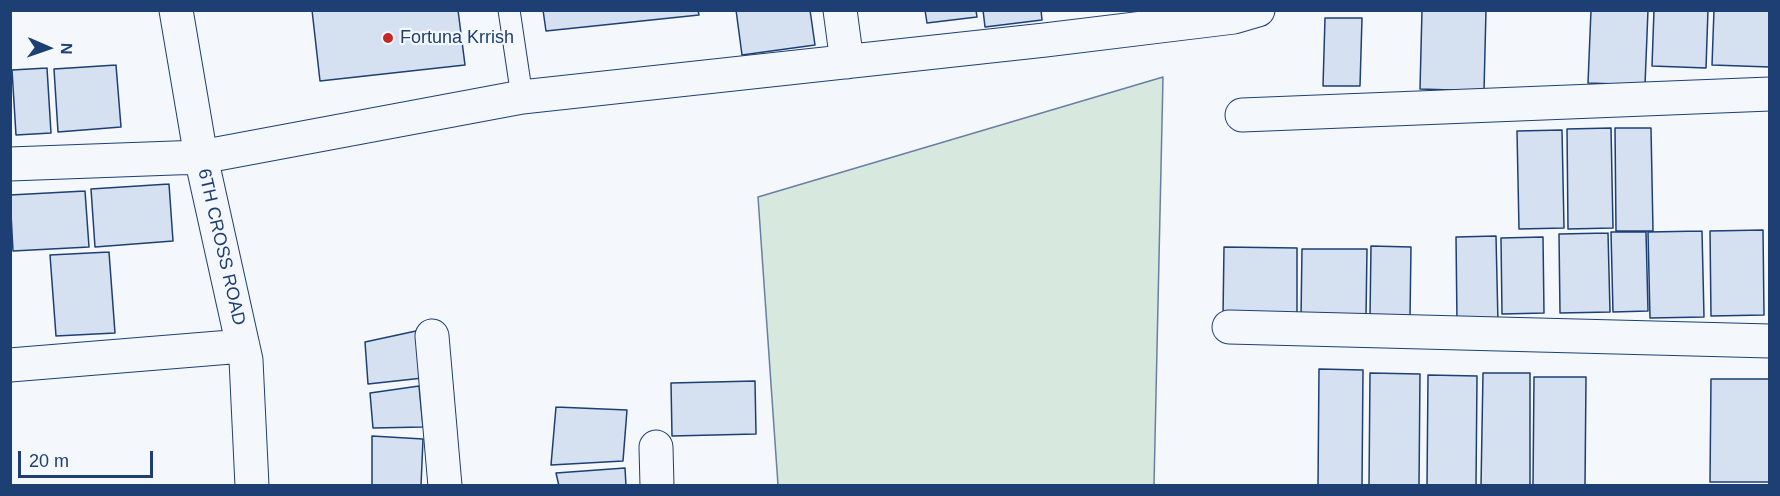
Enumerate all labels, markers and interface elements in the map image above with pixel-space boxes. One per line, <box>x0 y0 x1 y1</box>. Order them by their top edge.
north arrow <box>18 18 78 78</box>
place label: Fortuna Krrish <box>400 27 514 49</box>
marker: Fortuna Krrish <box>381 31 395 45</box>
text: N <box>58 43 75 55</box>
street label: 6TH CROSS ROAD <box>192 167 250 327</box>
scale bar <box>21 439 156 477</box>
text: 20 m <box>29 451 69 471</box>

